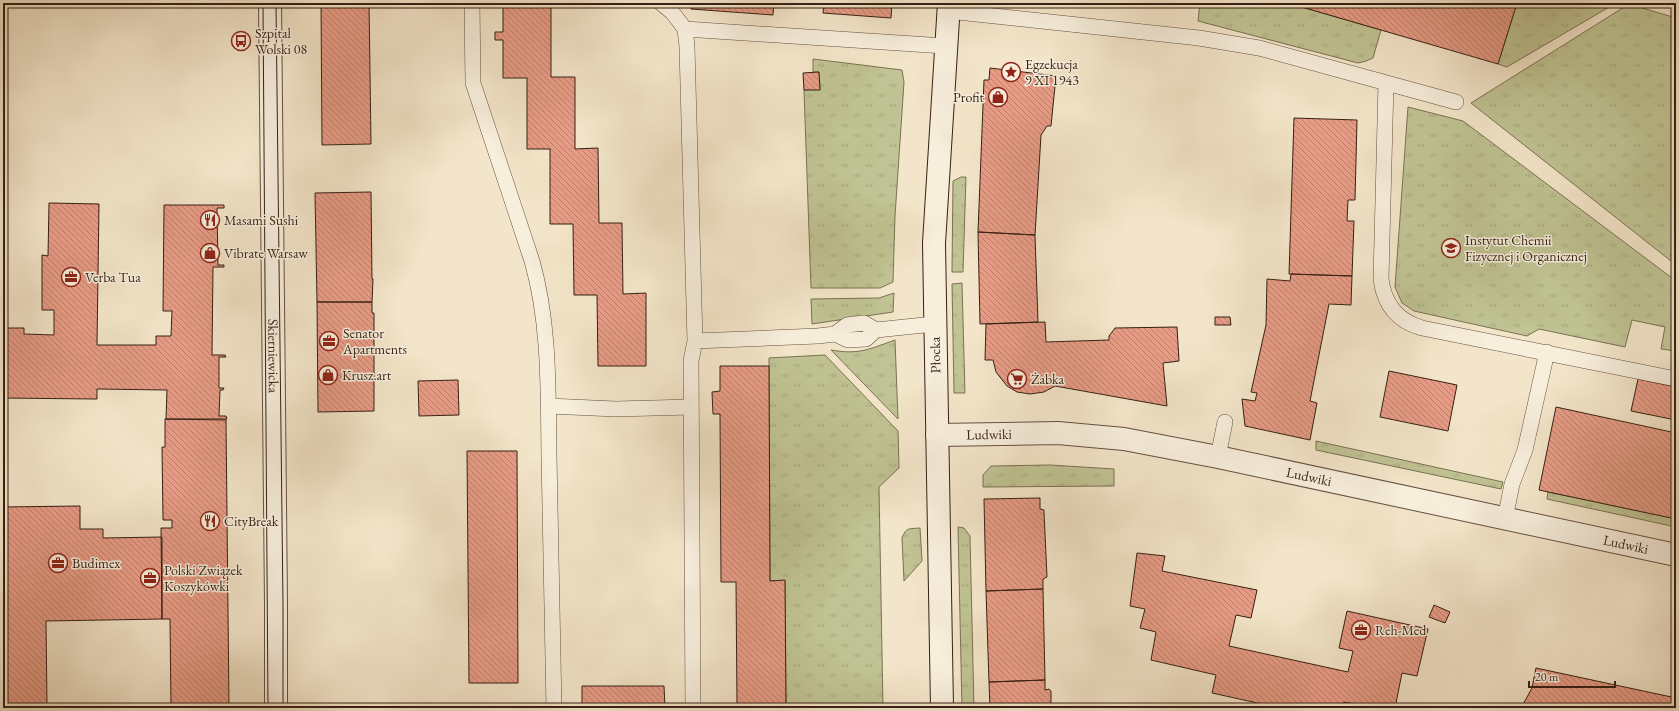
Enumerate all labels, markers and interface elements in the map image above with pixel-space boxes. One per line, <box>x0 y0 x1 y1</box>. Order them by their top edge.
place label: Szpital Wolski 08 <box>255 24 308 58</box>
bus stop icon: Szpital Wolski 08 <box>230 30 252 52</box>
place label: Egzekucja 9 XI 1943 <box>1025 55 1079 89</box>
place icon: Egzekucja 9 XI 1943 <box>1000 61 1022 83</box>
shop icon: Profit <box>987 86 1009 108</box>
place label: Profit <box>953 88 985 106</box>
restaurant icon: Masami Sushi <box>199 209 221 231</box>
place label: Masami Sushi <box>224 211 299 229</box>
place label: Instytut Chemii Fizycznej i Organicznej <box>1465 231 1587 265</box>
school or university icon: Instytut Chemii Fizycznej i Organicznej <box>1440 237 1462 259</box>
shop icon: Vibrate Warsaw <box>199 242 221 264</box>
place label: Vibrate Warsaw <box>224 244 308 262</box>
office icon: Verba Tua <box>60 266 82 288</box>
place label: Verba Tua <box>85 268 141 286</box>
street label: Skierniewicka <box>264 319 283 393</box>
place label: Senator Apartments <box>342 324 407 358</box>
office icon: Senator Apartments <box>318 330 340 352</box>
street label: Płocka <box>926 336 944 373</box>
shop icon: Krusz.art <box>317 364 339 386</box>
place label: Krusz.art <box>342 366 392 384</box>
supermarket icon: Żabka <box>1006 368 1028 390</box>
place label: Żabka <box>1031 370 1065 388</box>
street label: Ludwiki <box>966 425 1013 444</box>
street label: Ludwiki <box>1285 463 1334 490</box>
restaurant icon: CityBreak <box>199 510 221 532</box>
place label: CityBreak <box>224 512 279 530</box>
street label: Ludwiki <box>1602 531 1651 558</box>
office icon: Budimex <box>47 552 69 574</box>
place label: Budimex <box>72 554 120 572</box>
place label: Polski Związek Koszykówki <box>164 561 243 595</box>
office icon: Polski Związek Koszykówki <box>139 567 161 589</box>
office icon: Reh-Med <box>1350 619 1372 641</box>
place label: Reh-Med <box>1375 621 1427 639</box>
scale bar <box>1529 663 1615 689</box>
text: 20 m <box>1535 669 1559 685</box>

